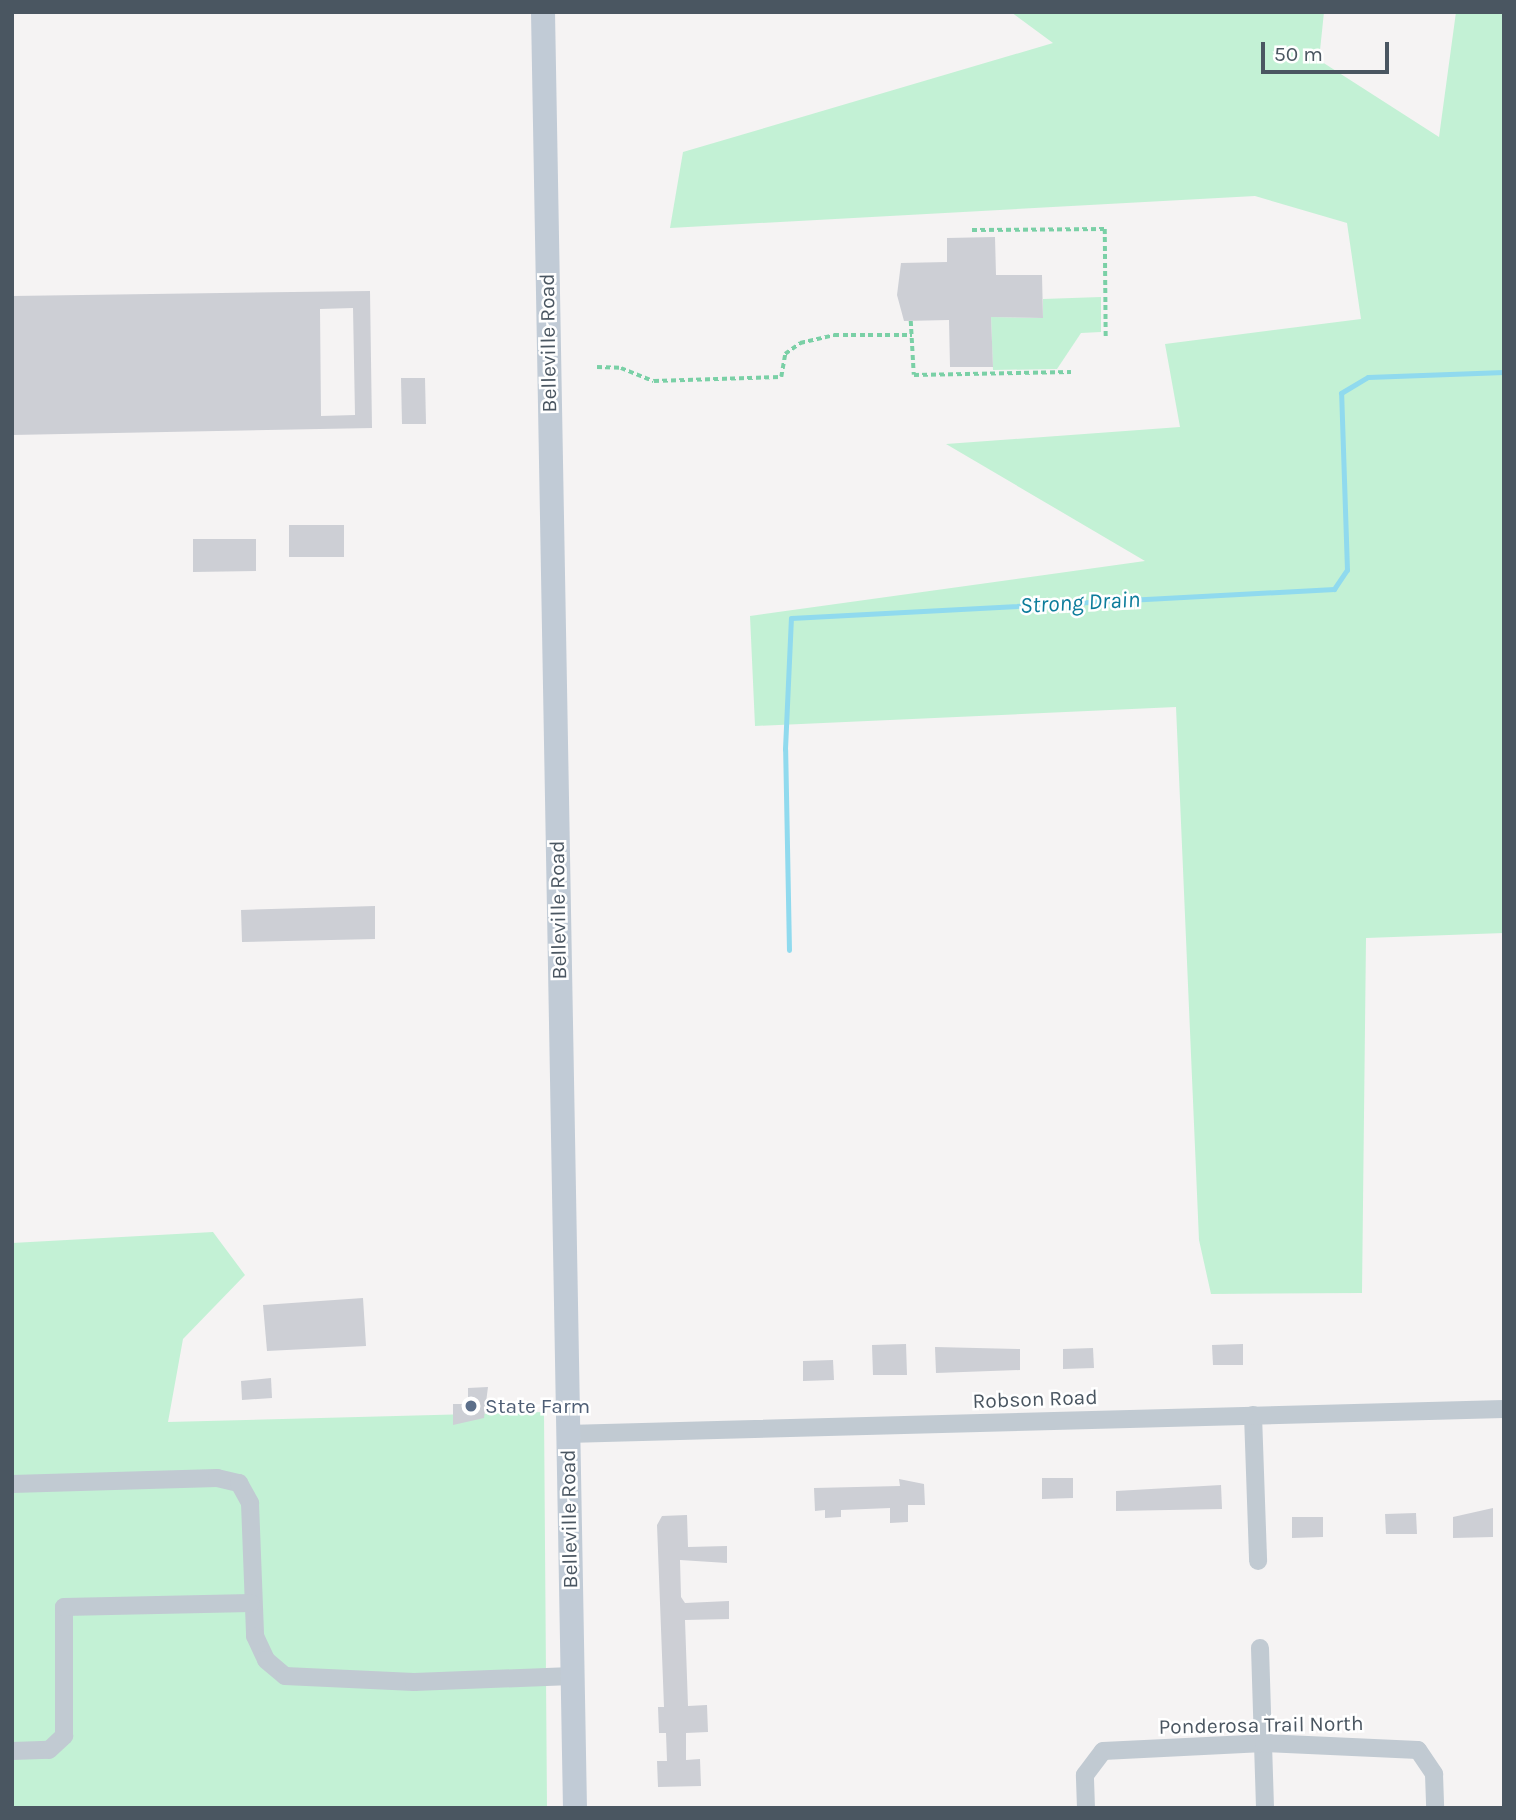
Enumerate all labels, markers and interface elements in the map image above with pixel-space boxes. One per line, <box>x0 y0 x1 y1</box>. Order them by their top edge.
scale bar <box>1264 28 1392 72</box>
text: 50 m <box>1274 42 1323 66</box>
street label: Belleville Road <box>534 273 562 413</box>
water label: Strong Drain <box>1019 586 1141 620</box>
street label: Belleville Road <box>544 840 572 980</box>
street label: Robson Road <box>972 1384 1098 1414</box>
place label: State Farm <box>485 1393 590 1419</box>
marker: State Farm <box>463 1398 479 1414</box>
street label: Belleville Road <box>555 1449 583 1589</box>
street label: Ponderosa Trail North <box>1158 1711 1364 1739</box>

